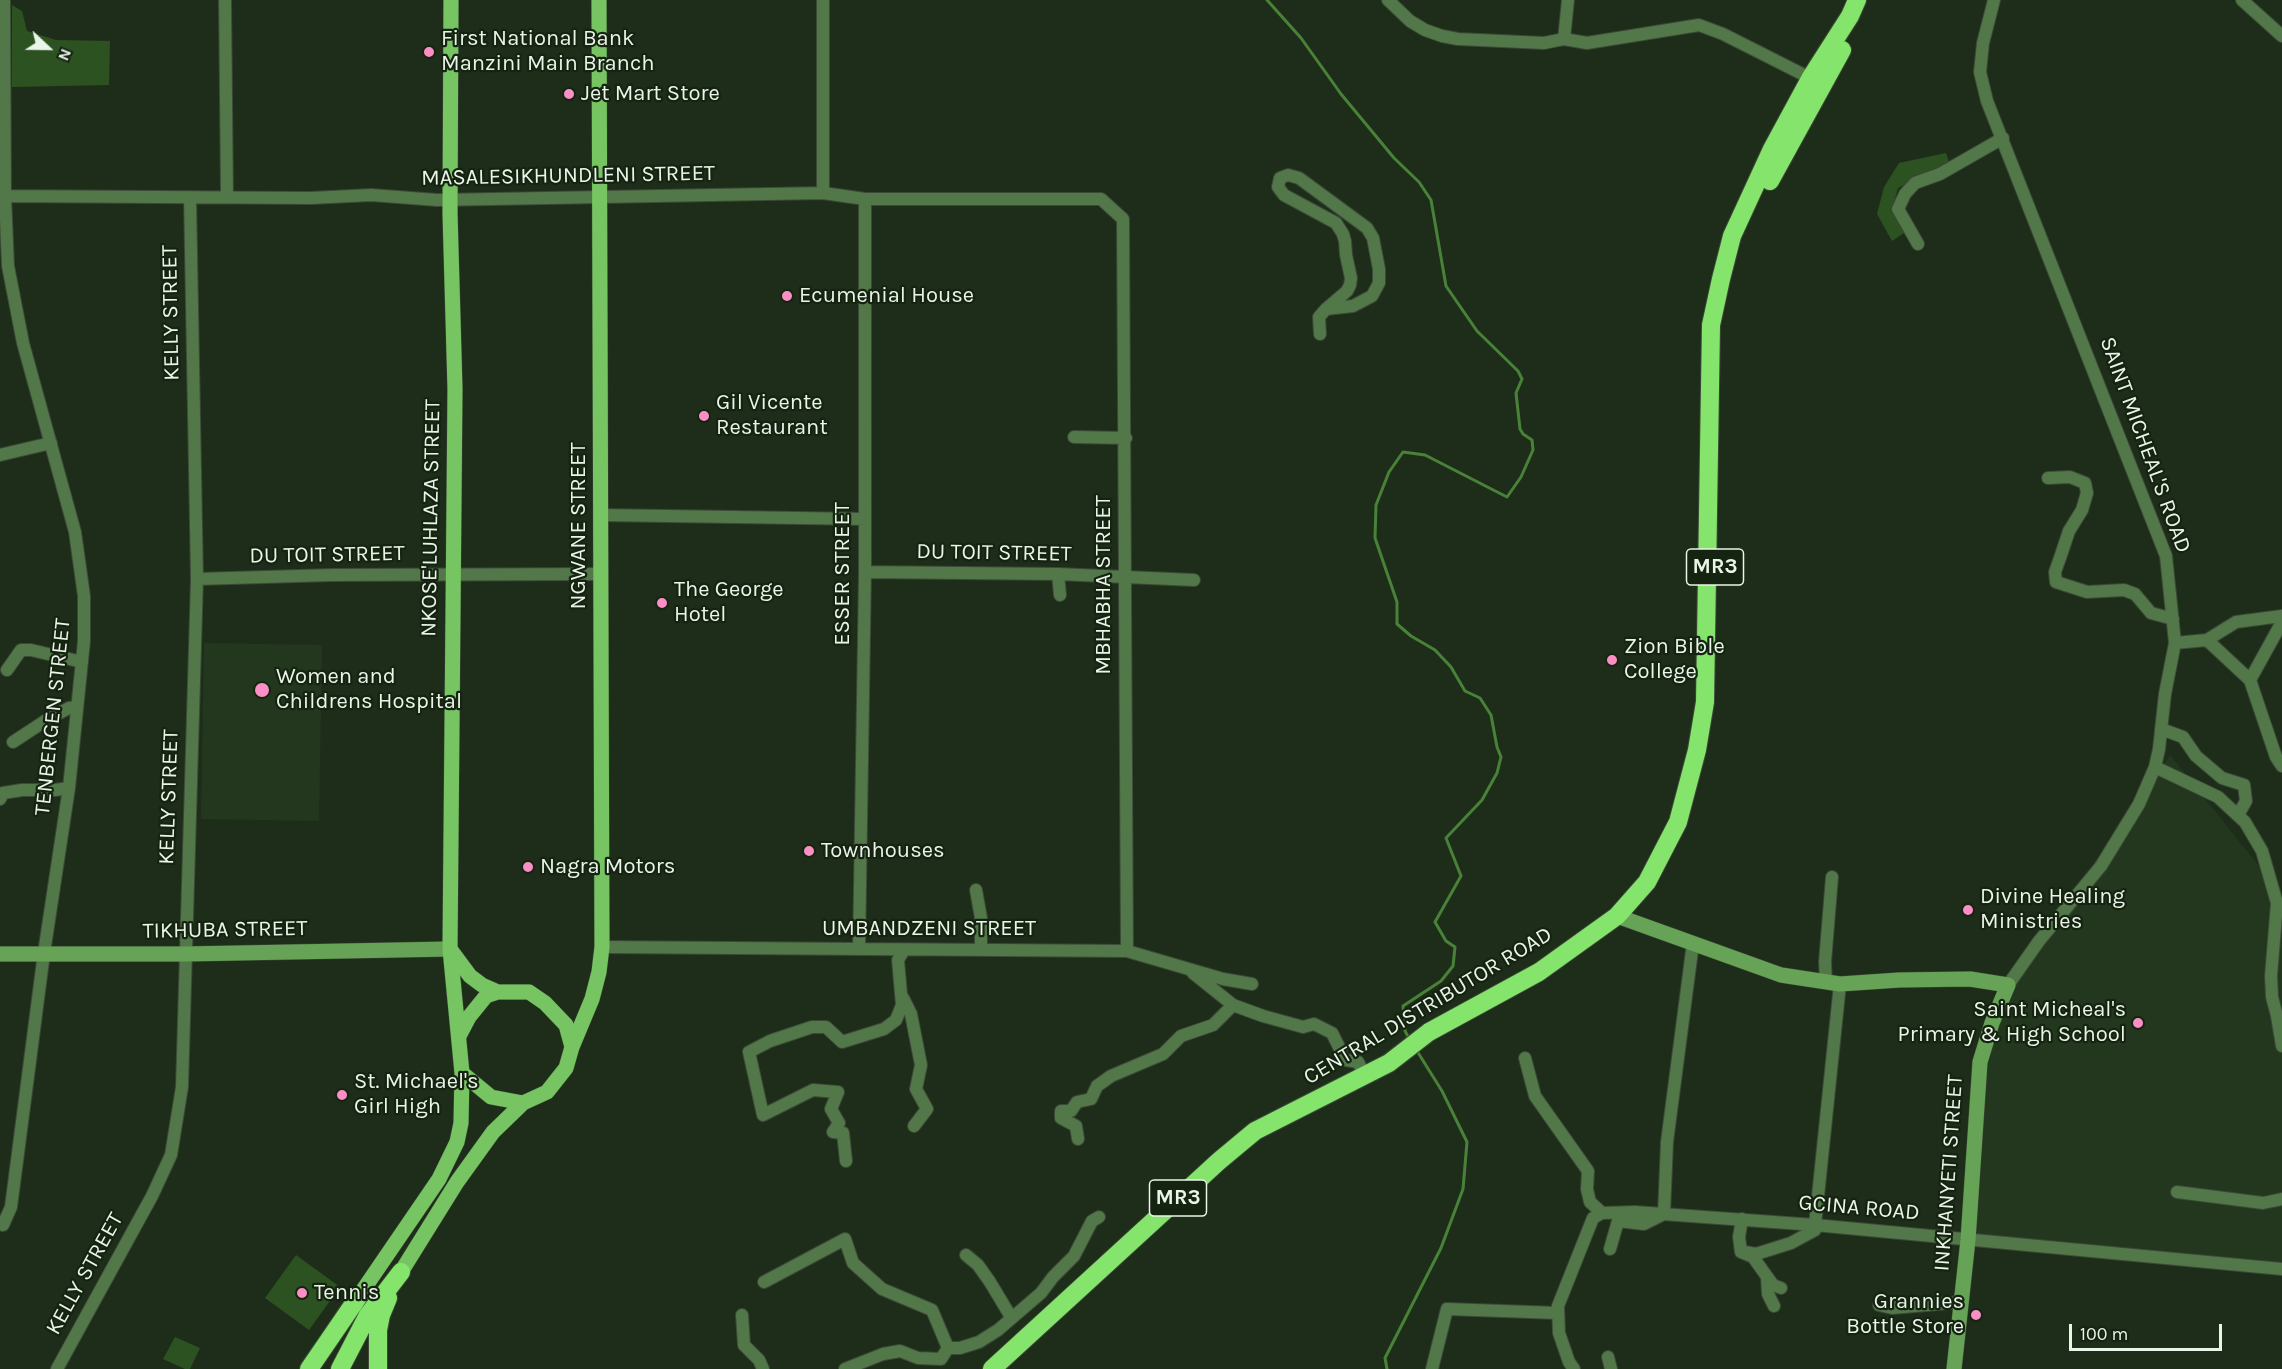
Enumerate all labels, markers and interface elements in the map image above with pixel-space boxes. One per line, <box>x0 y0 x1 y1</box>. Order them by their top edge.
north arrow <box>18 18 78 78</box>
place label: First National Bank Manzini Main Branch <box>441 26 655 78</box>
marker: First National Bank Manzini Main Branch <box>422 45 436 59</box>
text: N <box>54 46 76 64</box>
place label: Jet Mart Store <box>581 81 720 107</box>
marker: Jet Mart Store <box>562 87 576 101</box>
street label: MASALESIKHUNDLENI STREET <box>421 160 715 192</box>
street label: KELLY STREET <box>157 245 185 381</box>
place label: Ecumenial House <box>799 283 974 309</box>
marker: Ecumenial House <box>780 289 794 303</box>
street label: SAINT MICHEAL'S ROAD <box>2094 333 2196 557</box>
place label: Gil Vicente Restaurant <box>716 390 828 442</box>
street label: NKOSE'LUHLAZA STREET <box>416 399 446 637</box>
marker: Gil Vicente Restaurant <box>697 409 711 423</box>
street label: NGWANE STREET <box>566 443 592 609</box>
street label: MBHABHA STREET <box>1091 495 1117 675</box>
street label: ESSER STREET <box>830 502 856 646</box>
street label: DU TOIT STREET <box>916 538 1072 568</box>
street label: DU TOIT STREET <box>249 540 405 570</box>
road number: MR3 <box>1686 549 1744 585</box>
place label: The George Hotel <box>674 577 784 628</box>
marker: The George Hotel <box>655 596 669 610</box>
street label: TENBERGEN STREET <box>30 617 76 817</box>
place label: Zion Bible College <box>1624 634 1725 686</box>
marker: Zion Bible College <box>1605 653 1619 667</box>
place label: Women and Childrens Hospital <box>276 664 462 716</box>
marker: Women and Childrens Hospital <box>253 681 271 699</box>
street label: KELLY STREET <box>153 729 185 865</box>
place label: Townhouses <box>821 838 945 864</box>
marker: Townhouses <box>802 844 816 858</box>
place label: Nagra Motors <box>540 854 675 880</box>
marker: Nagra Motors <box>521 860 535 874</box>
place label: Divine Healing Ministries <box>1980 884 2125 936</box>
marker: Divine Healing Ministries <box>1961 903 1975 917</box>
street label: TIKHUBA STREET <box>142 915 308 945</box>
street label: UMBANDZENI STREET <box>822 916 1036 942</box>
street label: CENTRAL DISTRIBUTOR ROAD <box>1299 921 1557 1091</box>
place label: Saint Micheal's Primary & High School <box>1898 997 2126 1048</box>
marker: Saint Micheal's Primary & High School <box>2131 1016 2145 1030</box>
place label: St. Michael's Girl High <box>354 1069 479 1120</box>
street label: INKHANYETI STREET <box>1929 1074 1969 1272</box>
marker: St. Michael's Girl High <box>335 1088 349 1102</box>
road number: MR3 <box>1150 1180 1206 1216</box>
street label: GCINA ROAD <box>1797 1190 1921 1226</box>
street label: KELLY STREET <box>41 1208 129 1340</box>
place label: Tennis <box>314 1280 379 1306</box>
marker: Tennis <box>295 1286 309 1300</box>
place label: Grannies Bottle Store <box>1846 1289 1964 1340</box>
marker: Grannies Bottle Store <box>1969 1308 1983 1322</box>
scale bar <box>2072 1312 2225 1350</box>
text: 100 m <box>2080 1323 2128 1345</box>

